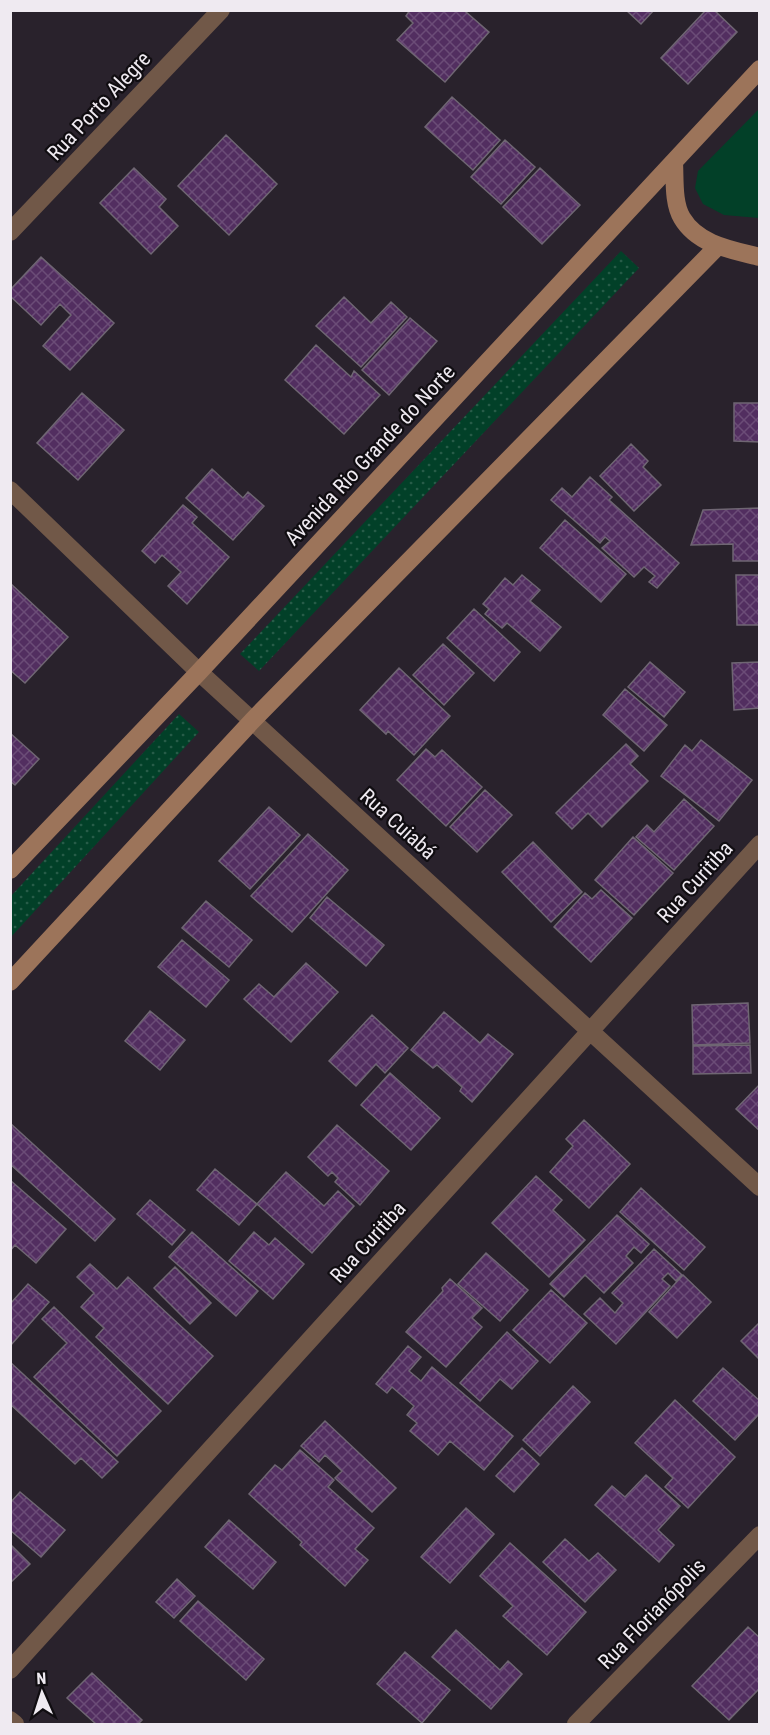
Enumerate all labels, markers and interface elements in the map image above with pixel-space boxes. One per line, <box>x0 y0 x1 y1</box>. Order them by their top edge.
street label: Rua Porto Alegre <box>43 47 156 165</box>
street label: Avenida Rio Grande do Norte <box>280 360 460 550</box>
street label: Rua Cuiabá <box>355 784 441 864</box>
street label: Rua Curitiba <box>652 836 738 928</box>
street label: Rua Curitiba <box>325 1196 411 1288</box>
street label: Rua Florianópolis <box>593 1554 711 1674</box>
north arrow <box>12 1663 72 1723</box>
text: N <box>36 1669 47 1688</box>

